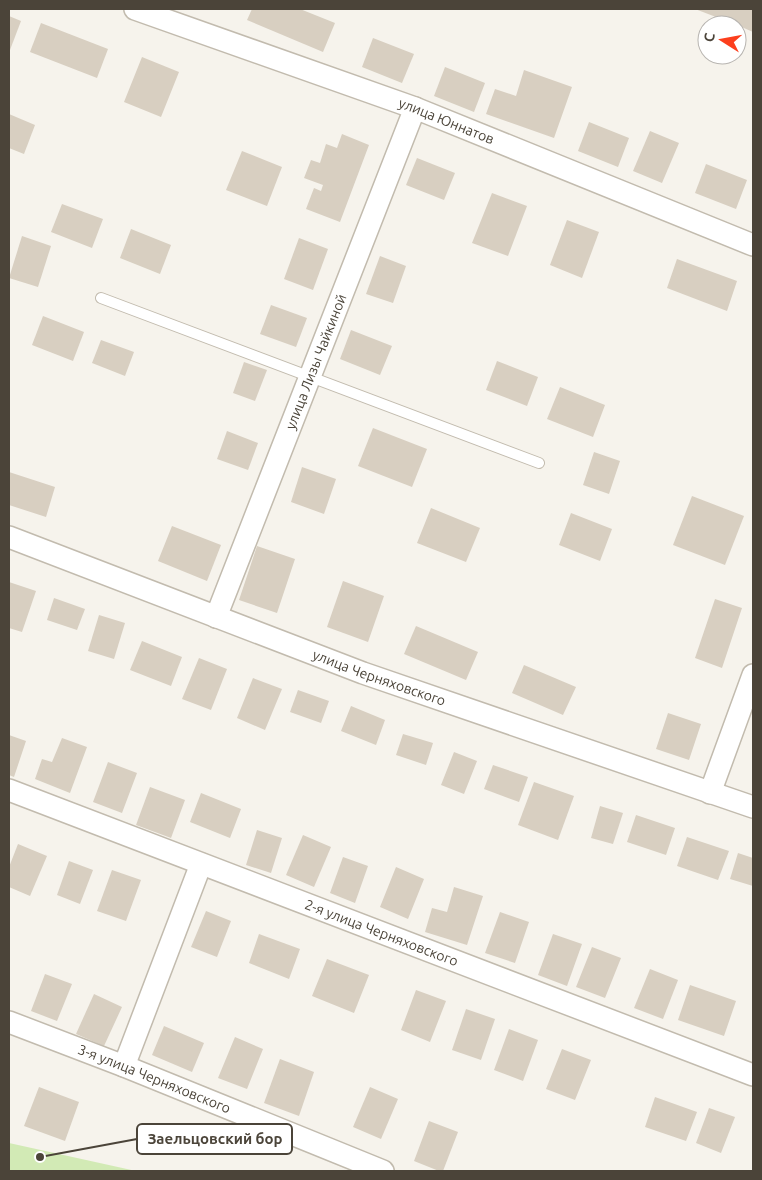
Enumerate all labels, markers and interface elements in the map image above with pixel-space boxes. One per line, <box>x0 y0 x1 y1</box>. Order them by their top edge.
north arrow <box>697 15 747 65</box>
text: С <box>701 32 718 43</box>
street label: улица Юннатов <box>397 95 497 147</box>
street label: улица Лизы Чайкиной <box>282 292 349 432</box>
street label: улица Черняховского <box>310 646 448 709</box>
street label: 2-я улица Черняховского <box>303 896 461 969</box>
street label: 3-я улица Черняховского <box>76 1041 233 1116</box>
callout: Заельцовский бор <box>137 1124 292 1154</box>
text: Заельцовский бор <box>147 1130 283 1147</box>

